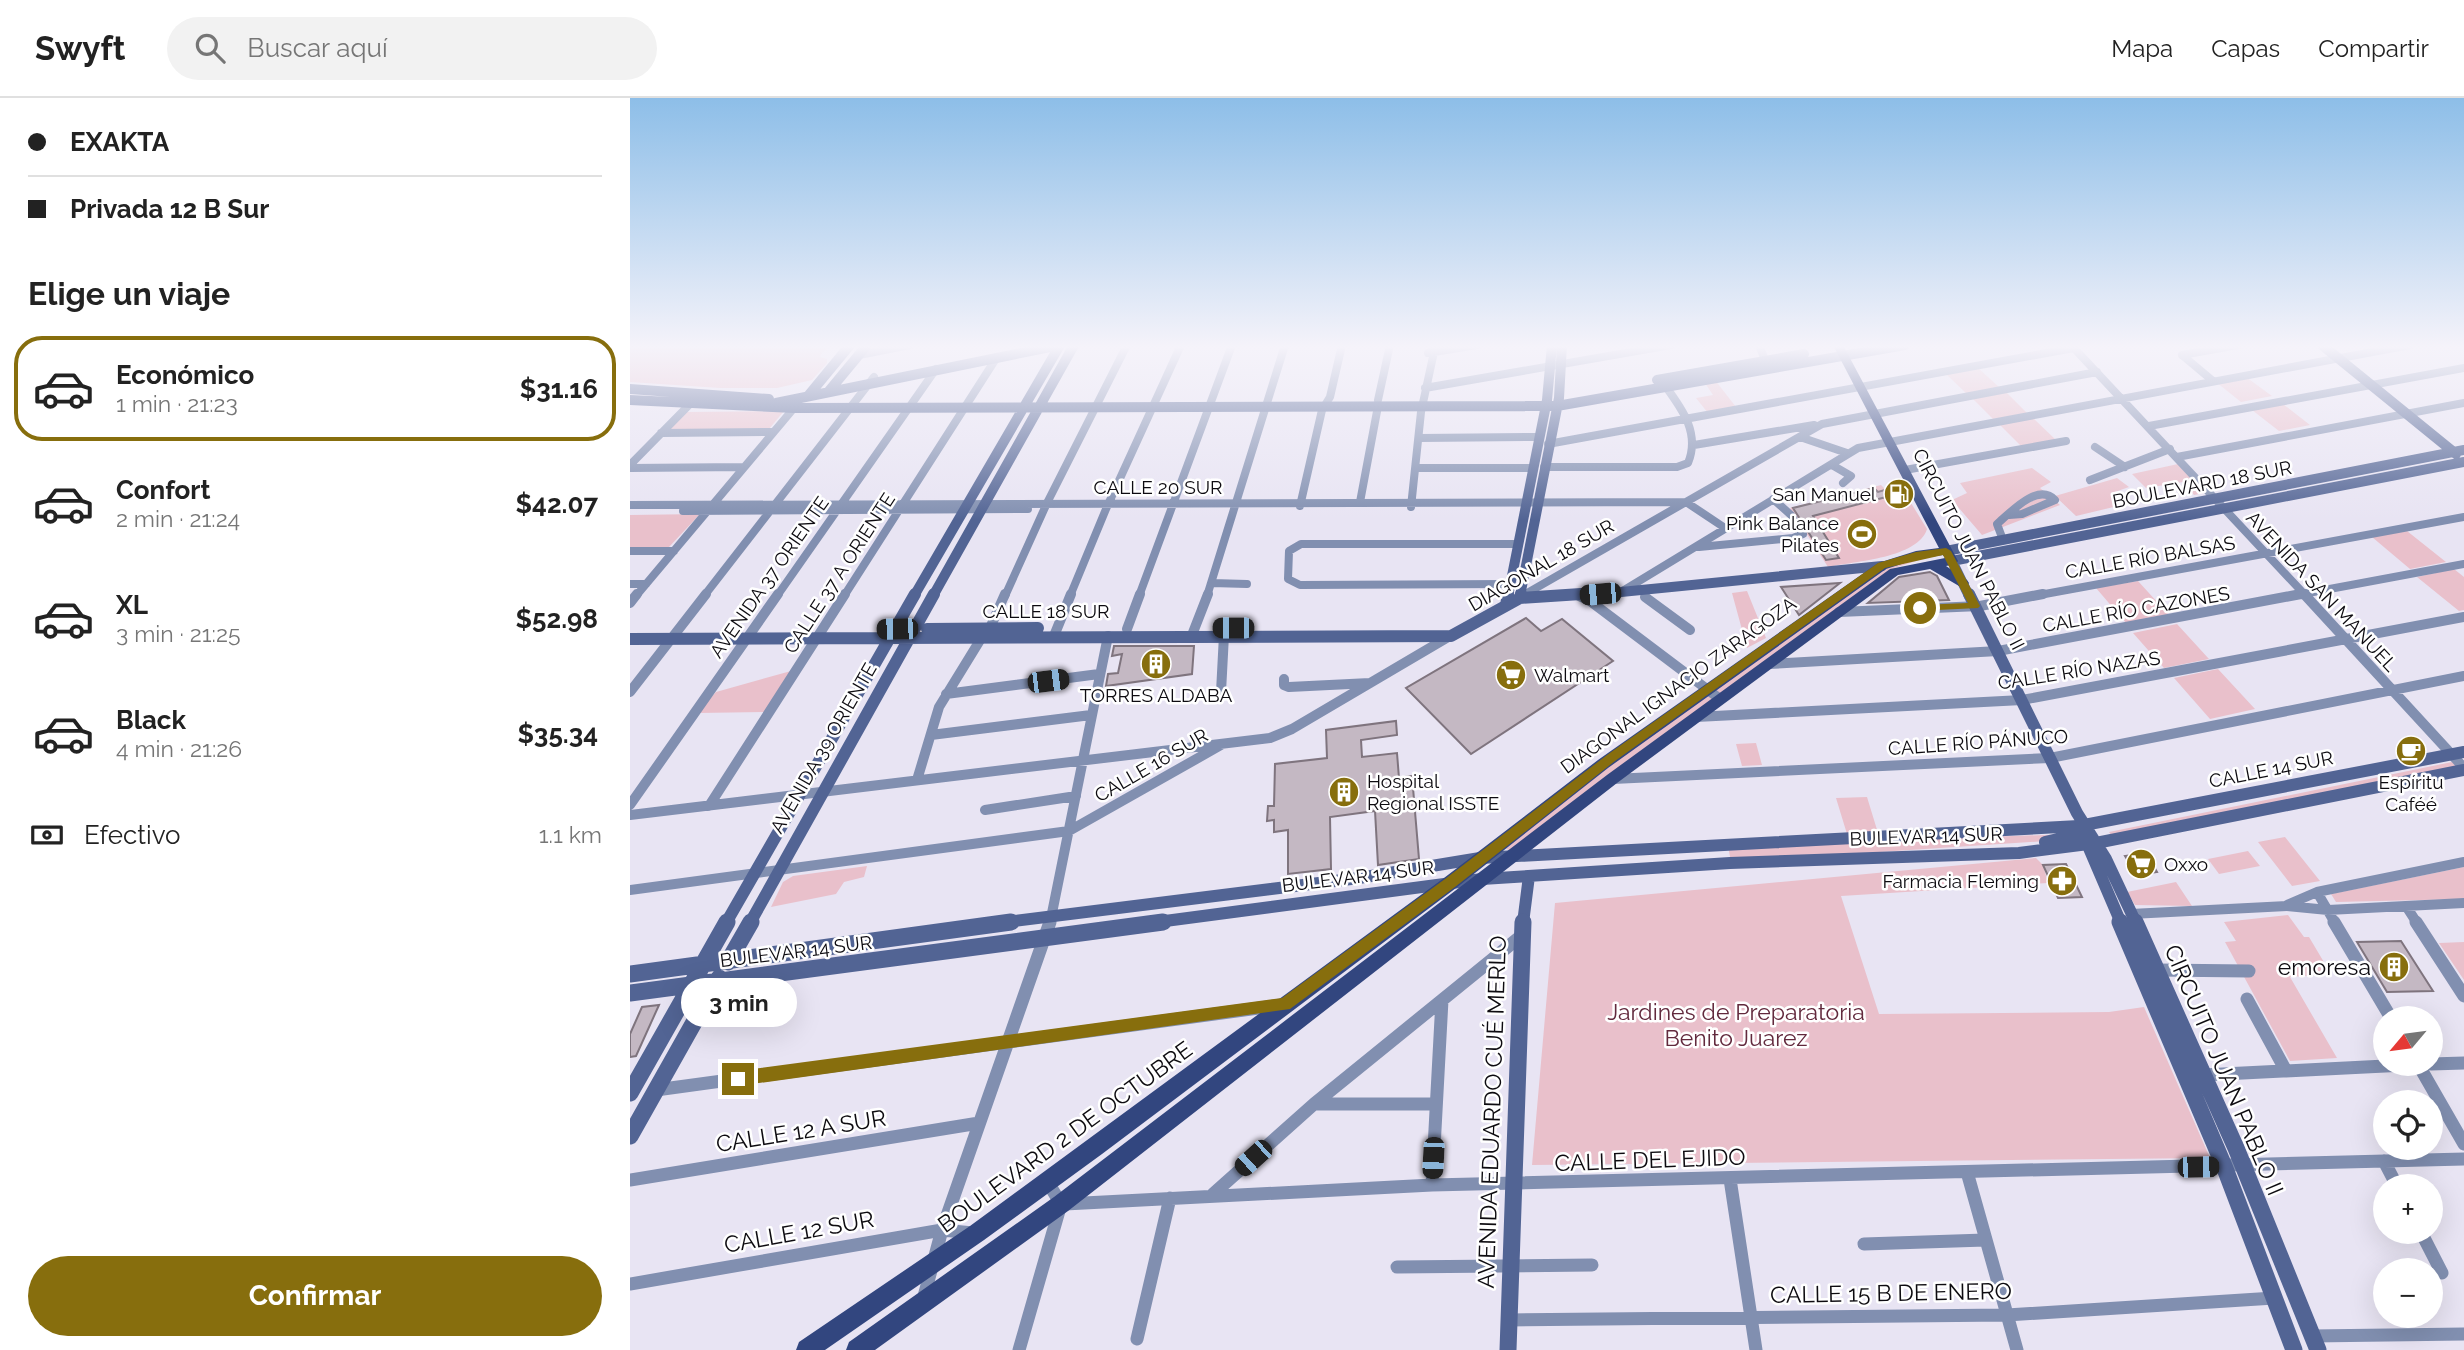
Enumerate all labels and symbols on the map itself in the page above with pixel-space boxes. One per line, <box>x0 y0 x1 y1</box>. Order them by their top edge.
street label: CIRCUITO JUAN PABLO II <box>1909 445 2029 653</box>
street label: BOULEVARD 18 SUR <box>2111 456 2293 512</box>
street label: CALLE 20 SUR <box>1094 476 1222 498</box>
fuel station icon: San Manuel <box>1882 477 1916 511</box>
place label: San Manuel <box>1773 483 1877 505</box>
street label: CALLE 37 A ORIENTE <box>779 489 899 657</box>
street label: AVENIDA 37 ORIENTE <box>705 492 833 662</box>
street label: AVENIDA SAN MANUEL <box>2242 506 2402 676</box>
place label: Pink Balance Pilates <box>1726 512 1839 556</box>
street label: DIAGONAL 18 SUR <box>1465 514 1617 616</box>
sports icon: Pink Balance Pilates <box>1845 517 1879 551</box>
street label: CALLE RÍO BALSAS <box>2063 531 2237 583</box>
car <box>1579 582 1622 606</box>
street label: CALLE RÍO CAZONES <box>2041 582 2231 636</box>
street label: DIAGONAL IGNACIO ZARAGOZA <box>1556 592 1800 778</box>
route start <box>1904 592 1936 624</box>
street label: CALLE 18 SUR <box>983 600 1109 622</box>
car <box>876 618 919 640</box>
car <box>1213 618 1255 639</box>
street label: CALLE RÍO NAZAS <box>1996 646 2162 694</box>
building icon: TORRES ALDABA <box>1139 647 1173 681</box>
supermarket icon: Walmart <box>1494 658 1528 692</box>
street label: AVENIDA 39 ORIENTE <box>765 659 881 837</box>
place label: Walmart <box>1534 664 1610 686</box>
car <box>1026 668 1071 694</box>
place label: TORRES ALDABA <box>1080 684 1232 706</box>
street label: CALLE 16 SUR <box>1091 724 1211 806</box>
street label: CALLE RÍO PÁNUCO <box>1887 725 2069 759</box>
cafe icon: Espíritu Caféé <box>2394 734 2428 768</box>
street label: CALLE 14 SUR <box>2207 746 2335 792</box>
place label: Hospital Regional ISSTE <box>1367 770 1499 814</box>
place label: Espíritu Caféé <box>2378 771 2444 815</box>
building icon: Hospital Regional ISSTE <box>1327 775 1361 809</box>
street label: BULEVAR 14 SUR <box>1849 822 2003 850</box>
supermarket icon: Oxxo <box>2124 847 2158 881</box>
place label: Oxxo <box>2164 853 2208 875</box>
street label: BULEVAR 14 SUR <box>1281 856 1435 896</box>
pharmacy icon: Farmacia Fleming <box>2045 864 2079 898</box>
place label: Farmacia Fleming <box>1883 870 2039 892</box>
street label: BULEVAR 14 SUR <box>719 931 873 971</box>
street label: AVENIDA EDUARDO CUÉ MERLO <box>1472 935 1511 1289</box>
street label: CIRCUITO JUAN PABLO II <box>2159 940 2290 1199</box>
building icon: emoresa <box>2377 950 2411 984</box>
place label: emoresa <box>2278 953 2371 980</box>
callout: 3 min <box>680 978 796 1026</box>
park label: Jardines de Preparatoria Benito Juarez <box>1607 998 1865 1051</box>
north arrow <box>2373 1006 2443 1076</box>
street label: BOULEVARD 2 DE OCTUBRE <box>932 1035 1197 1238</box>
route end <box>722 1063 754 1095</box>
street label: CALLE 12 A SUR <box>714 1104 888 1157</box>
car <box>1231 1136 1276 1180</box>
car <box>1422 1136 1445 1180</box>
street label: CALLE DEL EJIDO <box>1554 1143 1746 1176</box>
car <box>2177 1156 2220 1178</box>
street label: CALLE 12 SUR <box>722 1205 876 1258</box>
street label: CALLE 15 B DE ENERO <box>1770 1277 2012 1308</box>

